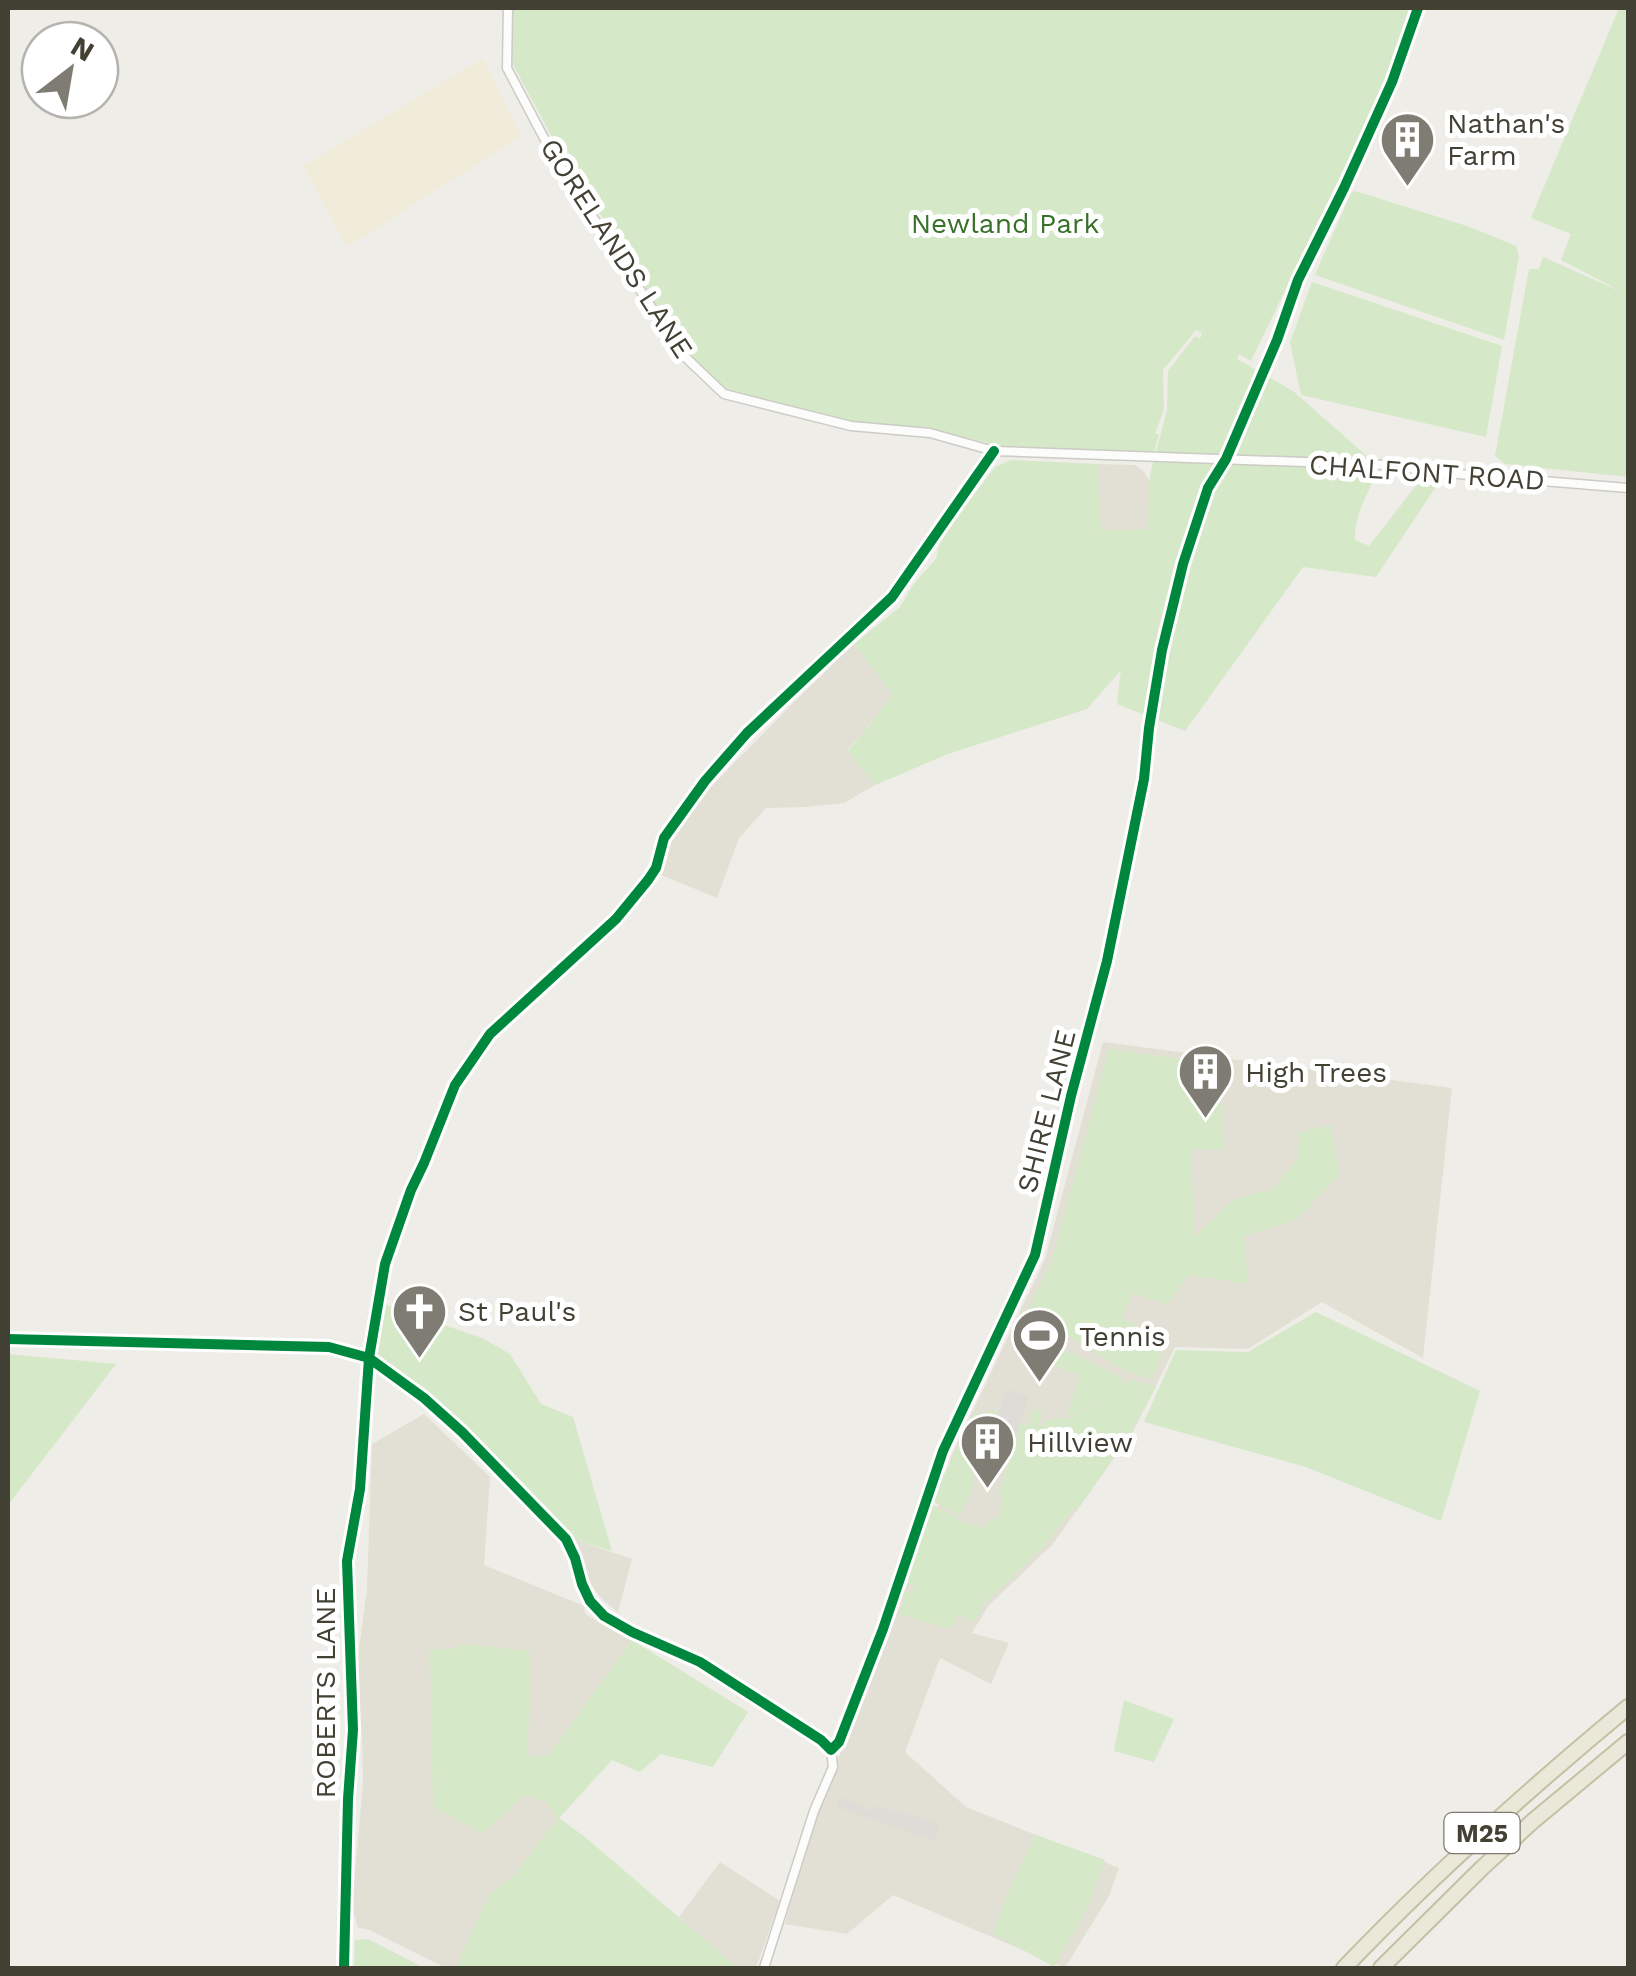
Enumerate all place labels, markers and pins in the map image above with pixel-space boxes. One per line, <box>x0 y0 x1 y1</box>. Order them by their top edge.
place label: Nathan's Farm <box>1447 107 1565 172</box>
building icon: Nathan's Farm <box>1378 109 1438 188</box>
building icon: High Trees <box>1176 1042 1236 1121</box>
place label: High Trees <box>1245 1056 1387 1089</box>
church icon: St Paul's <box>389 1281 449 1360</box>
place label: St Paul's <box>458 1295 576 1328</box>
sports icon: Tennis <box>1010 1306 1070 1385</box>
place label: Tennis <box>1079 1320 1166 1353</box>
building icon: Hillview <box>958 1412 1018 1491</box>
place label: Hillview <box>1027 1426 1133 1459</box>

